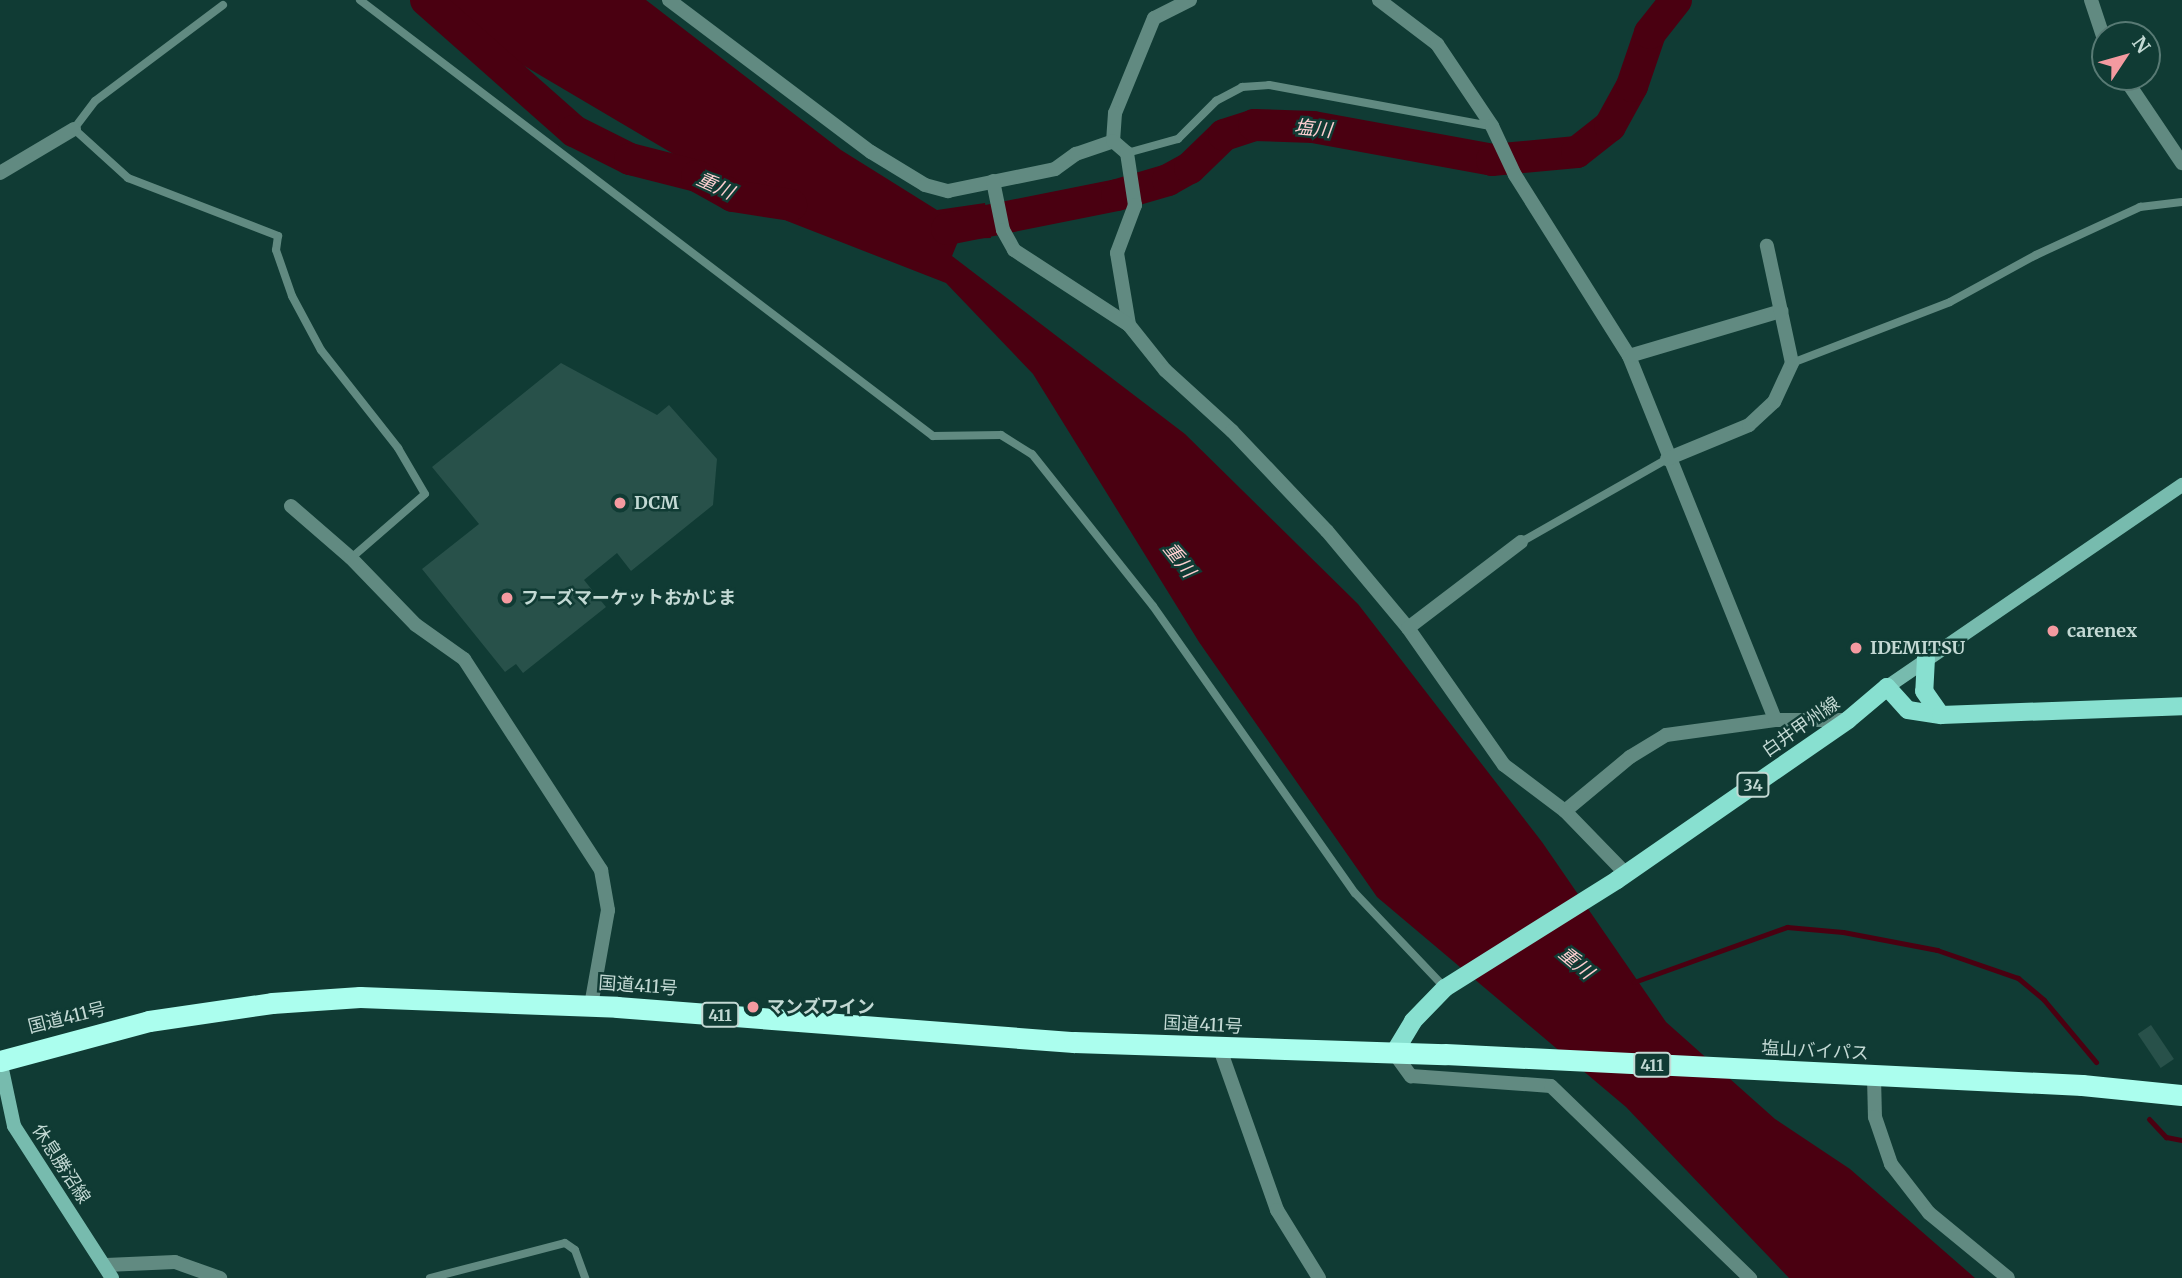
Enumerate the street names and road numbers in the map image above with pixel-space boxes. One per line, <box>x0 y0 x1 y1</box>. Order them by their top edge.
street label: 白井甲州線 <box>1758 692 1844 762</box>
road number: 34 <box>1736 772 1770 798</box>
street label: 国道411号 <box>598 972 678 1000</box>
street label: 国道411号 <box>26 998 108 1038</box>
road number: 411 <box>701 1002 739 1028</box>
street label: 国道411号 <box>1163 1012 1243 1038</box>
street label: 塩山バイパス <box>1761 1037 1869 1065</box>
road number: 411 <box>1633 1052 1671 1078</box>
street label: 休息勝沼線 <box>27 1120 95 1208</box>

